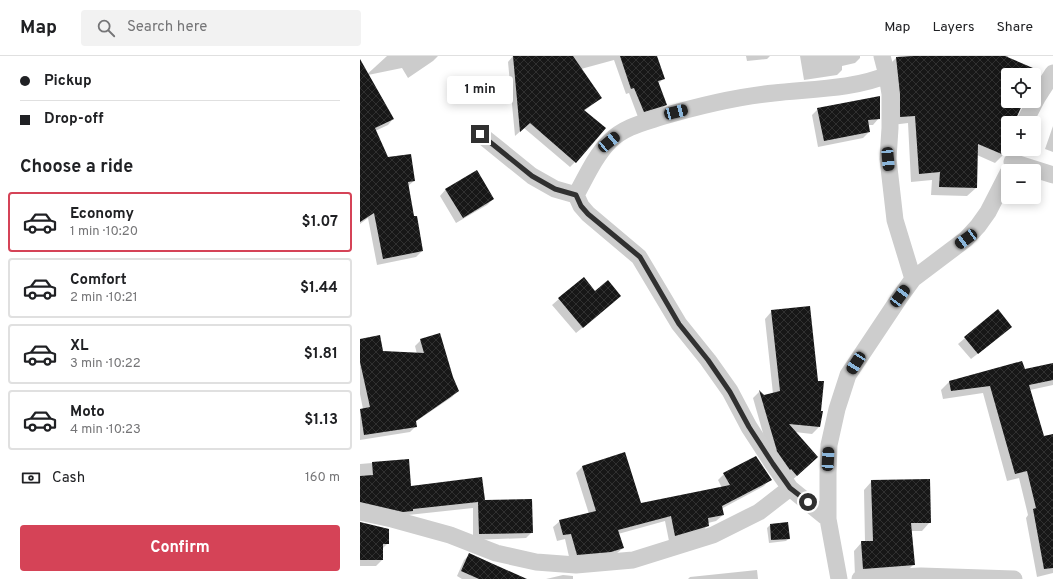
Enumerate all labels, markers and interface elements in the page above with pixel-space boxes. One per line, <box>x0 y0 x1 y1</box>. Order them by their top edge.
search box <box>81 10 361 46</box>
text: Map <box>20 16 57 40</box>
icon: search <box>95 17 117 39</box>
text: Search here <box>127 18 207 37</box>
text: Map <box>884 19 910 36</box>
text: Layers <box>932 19 974 36</box>
text: Share <box>996 19 1033 36</box>
map controls <box>1001 68 1041 204</box>
button: locate <box>1001 68 1041 108</box>
text: Pickup <box>44 72 92 91</box>
callout: 1 min <box>447 76 513 104</box>
text: 1 min <box>464 82 496 98</box>
car <box>663 103 689 121</box>
text: Drop-off <box>44 110 104 129</box>
button: + <box>1001 116 1041 156</box>
route end <box>471 125 489 143</box>
car <box>596 130 622 154</box>
car <box>881 147 895 171</box>
text: Choose a ride <box>20 156 133 179</box>
button: − <box>1001 164 1041 204</box>
icon: car <box>22 204 58 240</box>
text: Economy <box>70 205 134 224</box>
text: $1.07 <box>302 213 338 232</box>
text: 1 min · 10:20 <box>70 224 138 240</box>
car <box>953 227 979 251</box>
icon: car <box>22 270 58 306</box>
text: Comfort <box>70 271 127 290</box>
text: $1.44 <box>300 279 338 298</box>
car <box>888 283 912 309</box>
text: 2 min · 10:21 <box>70 290 138 306</box>
icon: car <box>22 336 58 372</box>
text: XL <box>70 337 88 356</box>
text: $1.81 <box>304 345 338 364</box>
car <box>844 350 868 376</box>
text: 3 min · 10:22 <box>70 356 141 372</box>
icon: car <box>22 402 58 438</box>
text: Moto <box>70 403 105 422</box>
text: $1.13 <box>304 411 338 430</box>
text: 4 min · 10:23 <box>70 422 141 438</box>
car <box>821 447 835 471</box>
icon: cash <box>20 467 42 489</box>
text: Cash <box>52 469 85 488</box>
text: 160 m <box>305 470 340 486</box>
route start <box>799 493 817 511</box>
button: Confirm <box>20 525 340 571</box>

